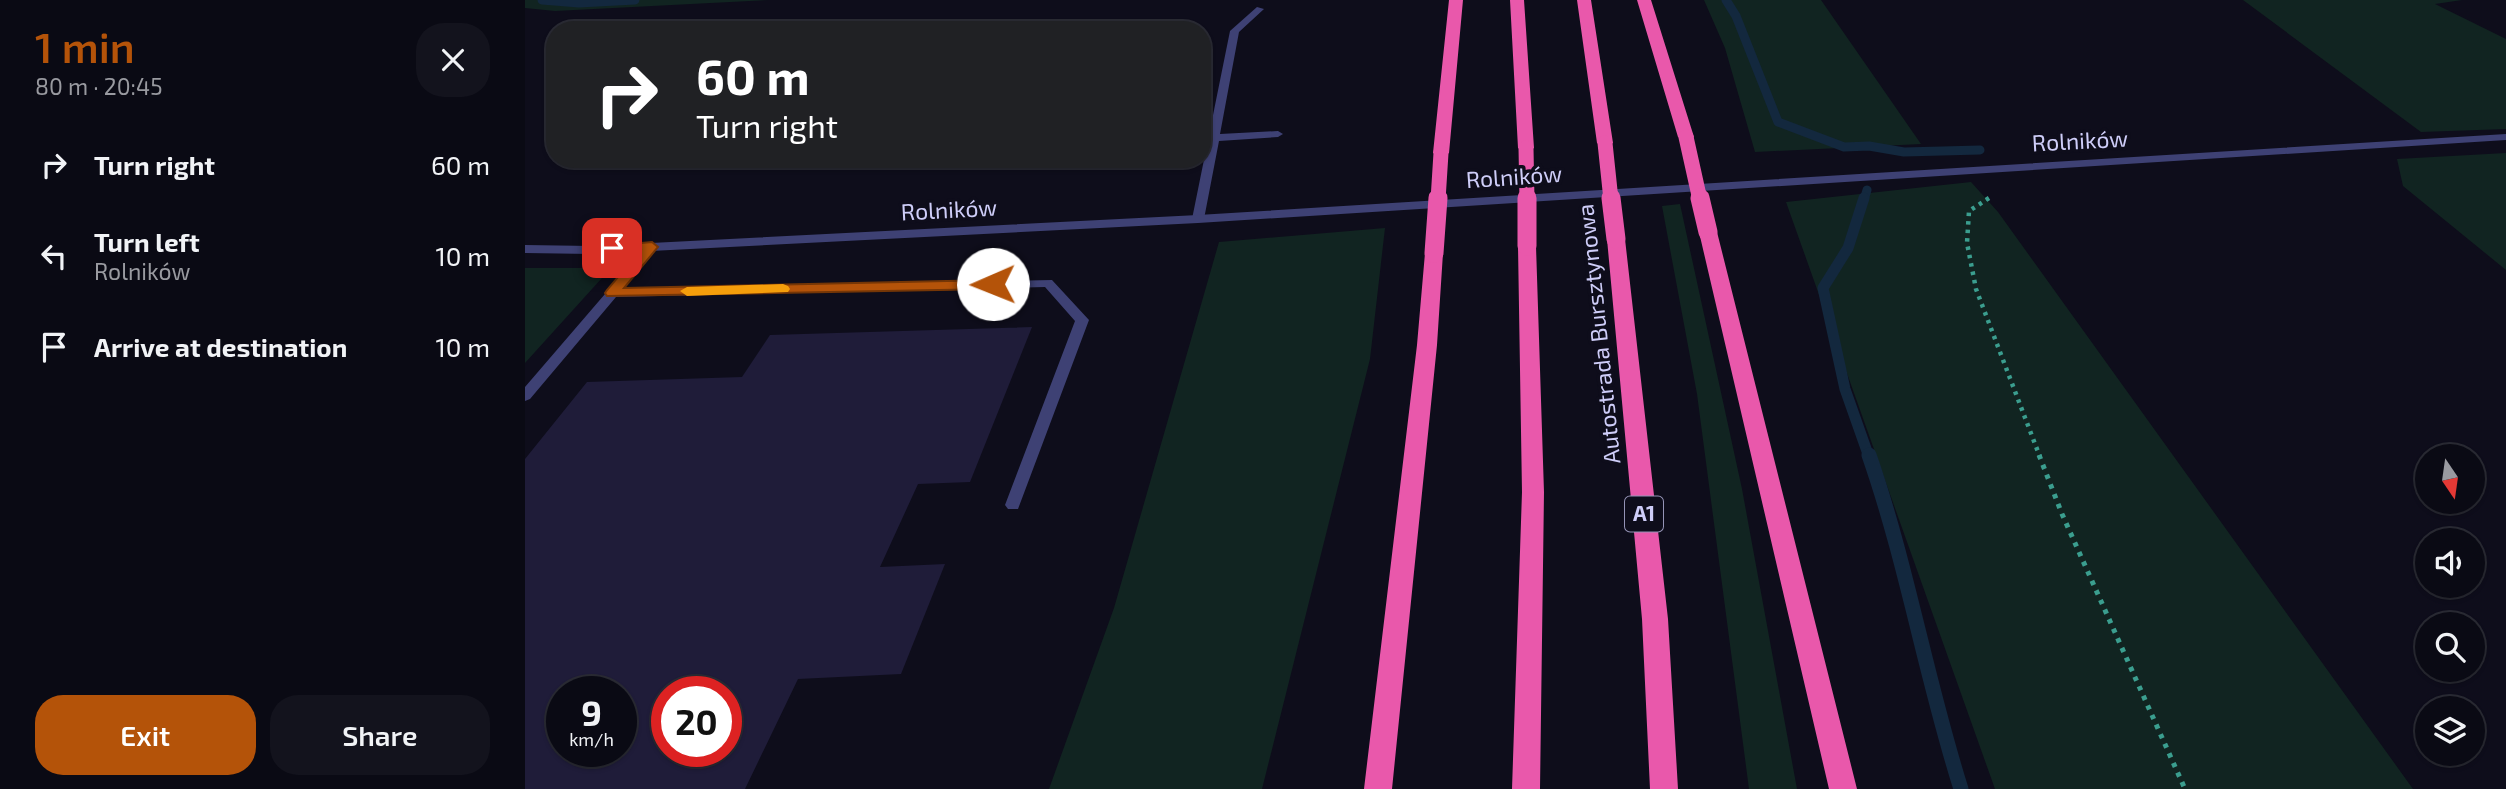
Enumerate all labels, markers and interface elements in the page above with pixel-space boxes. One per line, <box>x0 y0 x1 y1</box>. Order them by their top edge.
text: 1 min <box>35 21 135 71</box>
button: close <box>416 23 490 97</box>
text: 60 m <box>696 46 810 105</box>
icon: right <box>581 49 672 140</box>
text: 80 m · 20:45 <box>35 72 163 100</box>
text: Turn right <box>696 106 838 144</box>
street label: Rolników <box>2031 123 2129 157</box>
icon: right <box>35 146 73 184</box>
text: Turn right <box>94 149 215 180</box>
text: 60 m <box>431 149 490 180</box>
street label: Rolników <box>1465 159 1563 193</box>
street label: Rolników <box>900 192 998 226</box>
street label: Autostrada Bursztynowa <box>1570 203 1626 465</box>
pin <box>582 218 642 278</box>
text: Turn left <box>94 226 200 257</box>
icon: arrive <box>593 229 631 267</box>
icon: left <box>35 237 73 275</box>
text: 10 m <box>435 240 490 271</box>
position arrow <box>956 247 1030 321</box>
text: Rolników <box>94 257 190 285</box>
icon: arrive <box>35 328 73 366</box>
text: Arrive at destination <box>94 331 347 362</box>
text: 10 m <box>435 331 490 362</box>
north arrow <box>2415 444 2485 514</box>
map controls <box>2415 444 2485 766</box>
road number: A1 <box>1625 496 1663 532</box>
button: sound <box>2415 528 2485 598</box>
button: search <box>2415 612 2485 682</box>
speed limit sign: 20 <box>651 676 742 767</box>
text: 9 <box>581 691 602 733</box>
button: Exit <box>35 695 256 775</box>
button: Share <box>270 695 490 775</box>
button: layers <box>2415 696 2485 766</box>
text: km/h <box>569 728 614 750</box>

